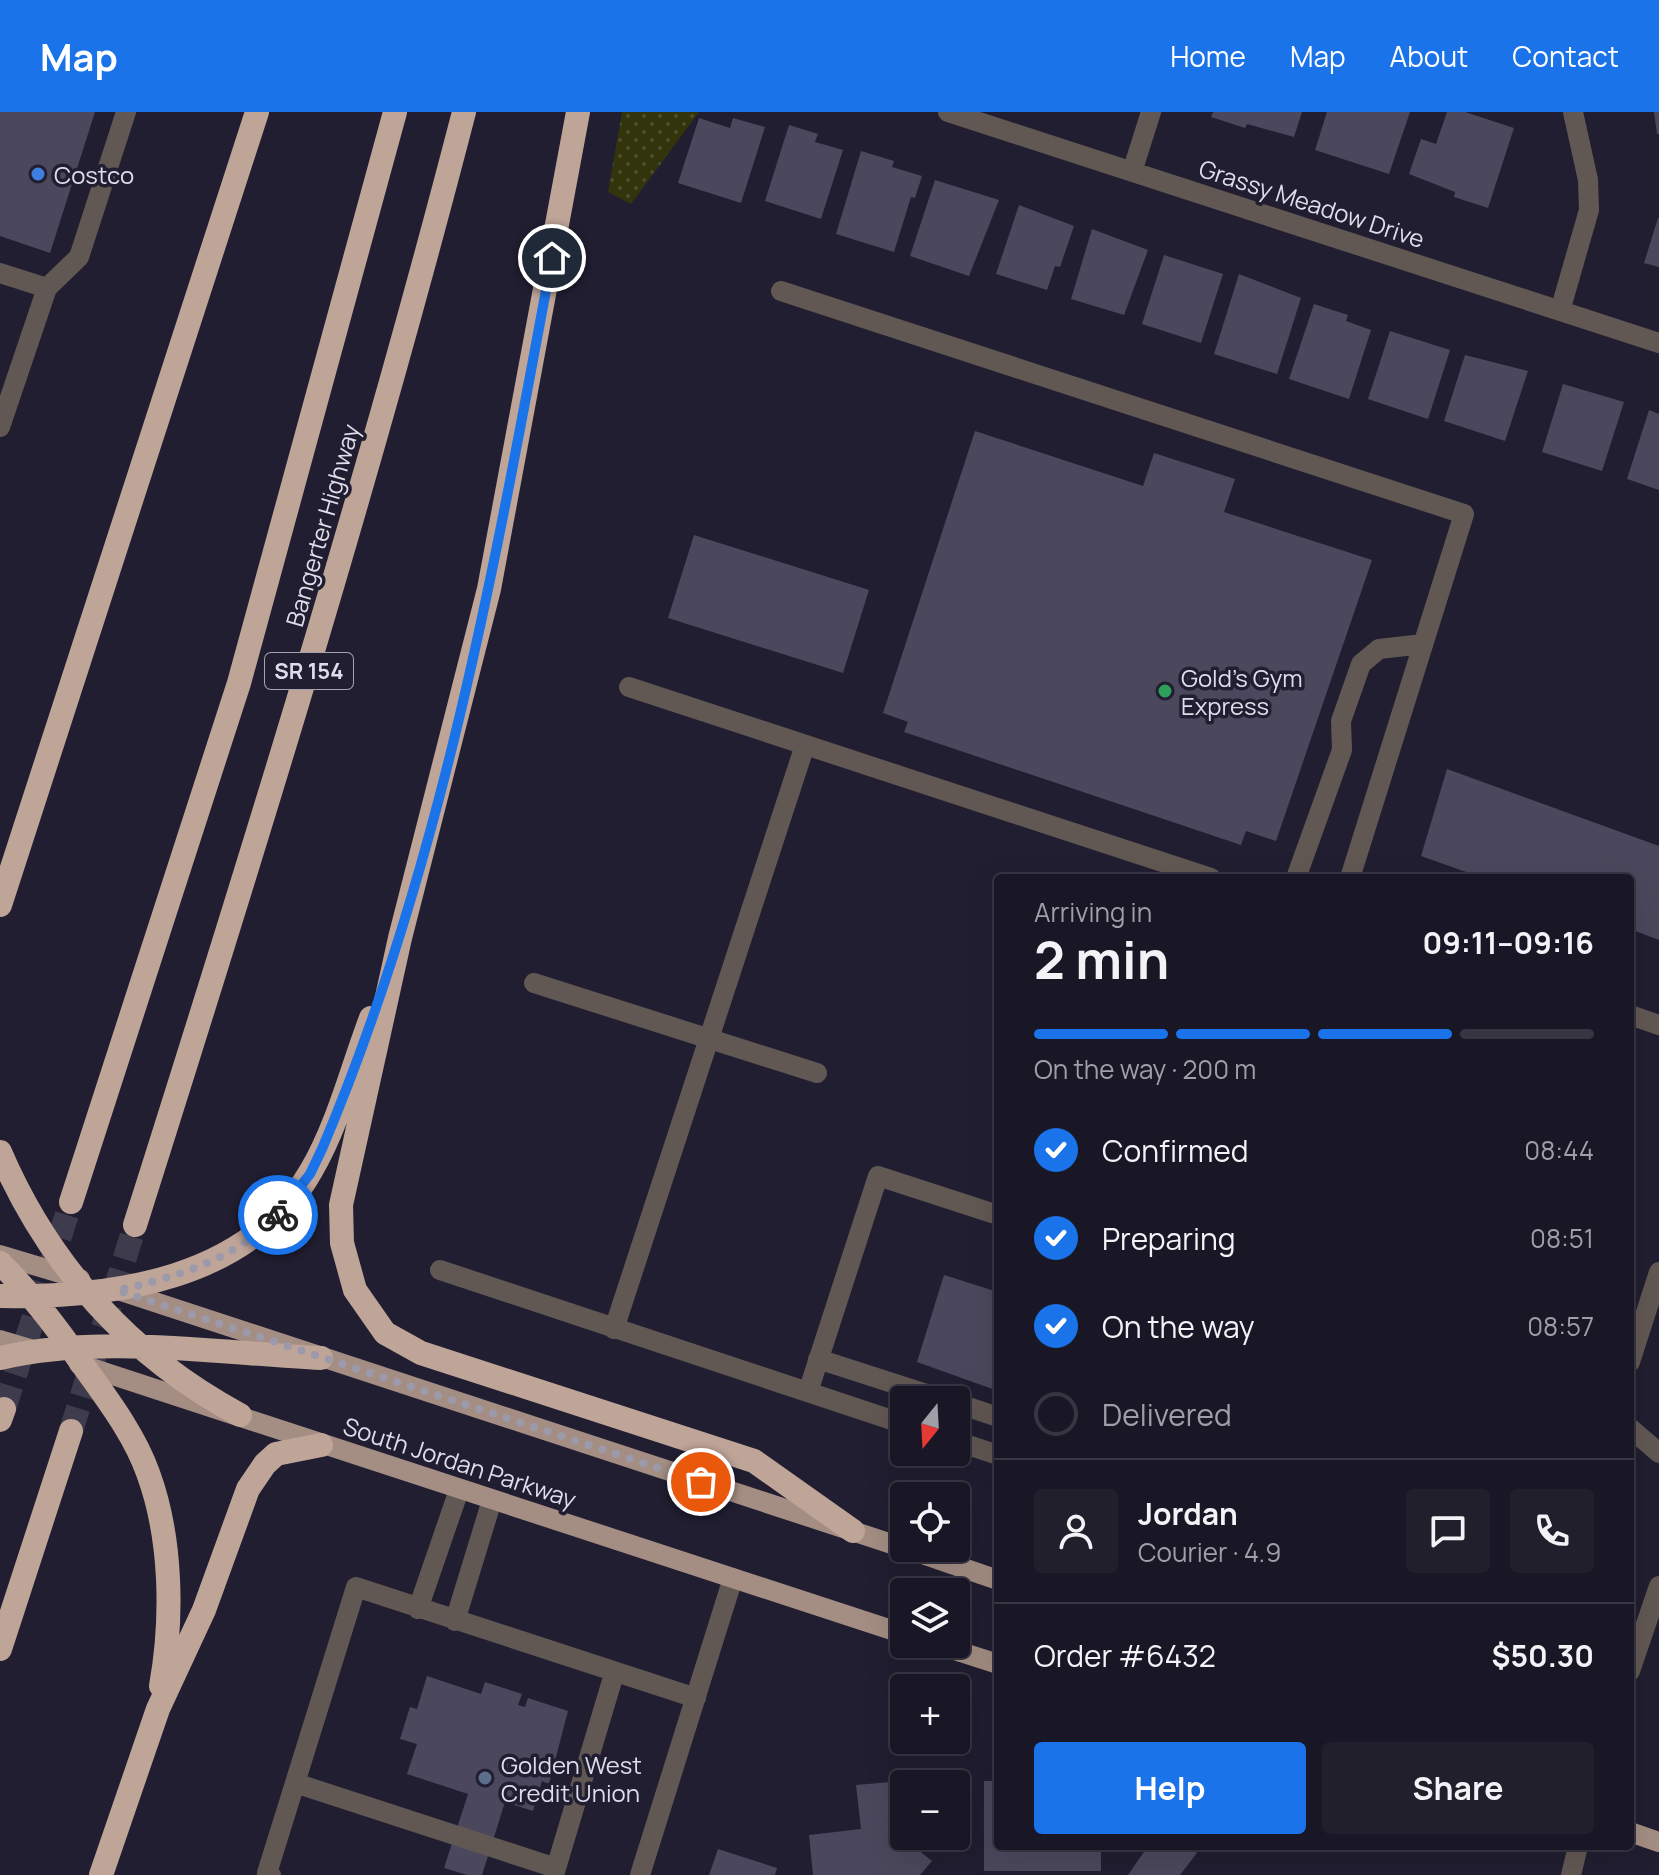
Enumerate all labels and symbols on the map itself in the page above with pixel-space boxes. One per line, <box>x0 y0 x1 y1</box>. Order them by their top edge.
street label: Grassy Meadow Drive <box>1195 151 1429 255</box>
place label: Costco <box>54 158 134 191</box>
marker: Costco <box>29 165 47 183</box>
pin <box>518 224 586 292</box>
street label: Bangerter Highway <box>277 420 367 630</box>
road number: SR 154 <box>265 653 353 689</box>
place label: Gold's Gym Express <box>1181 661 1303 722</box>
marker: Gold's Gym Express <box>1156 682 1174 700</box>
courier <box>238 1175 318 1255</box>
north arrow <box>890 1386 970 1466</box>
street label: South Jordan Parkway <box>339 1409 581 1515</box>
pin <box>667 1448 735 1516</box>
place label: Golden West Credit Union <box>501 1748 642 1809</box>
marker: Golden West Credit Union <box>476 1769 494 1787</box>

